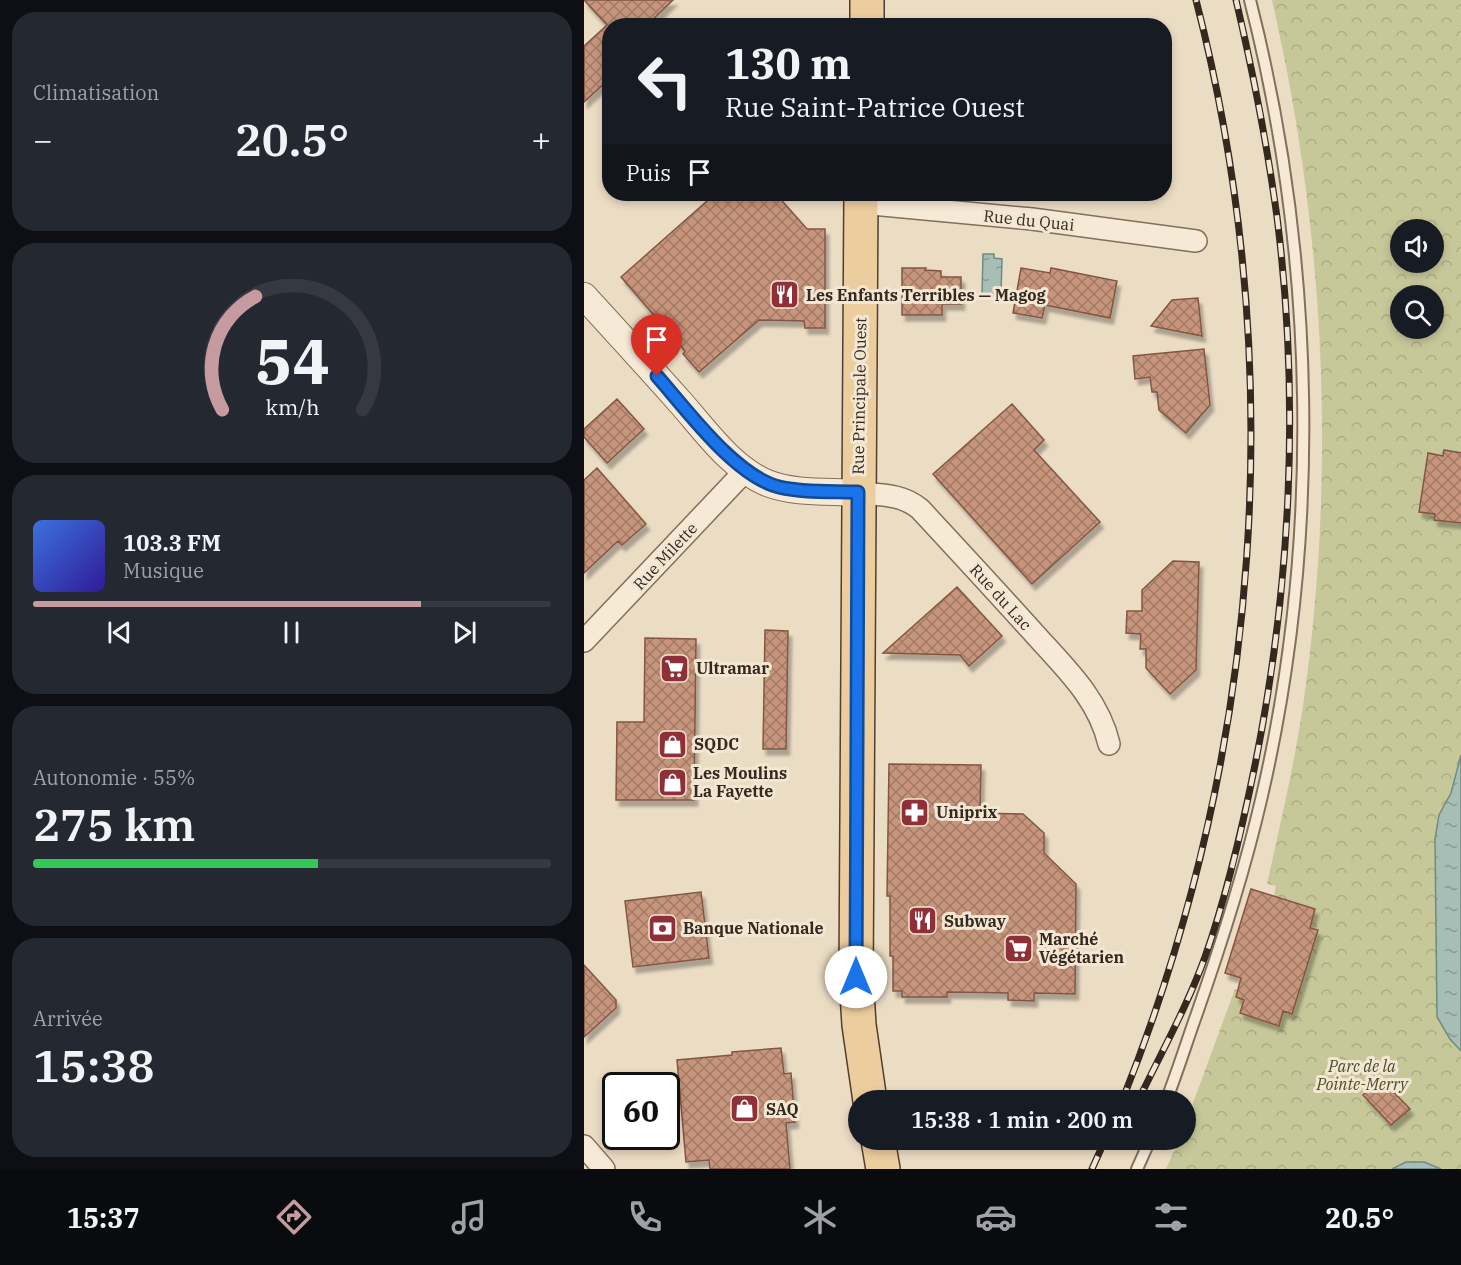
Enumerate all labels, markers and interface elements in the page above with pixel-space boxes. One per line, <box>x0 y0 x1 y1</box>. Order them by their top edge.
text: 130 m <box>725 36 851 91</box>
icon: left <box>626 42 704 120</box>
text: Climatisation <box>33 79 159 106</box>
text: Rue Saint-Patrice Ouest <box>725 89 1025 124</box>
text: 20.5° <box>235 110 349 168</box>
text: − <box>33 118 53 161</box>
text: + <box>531 118 551 161</box>
icon: arrive <box>683 156 716 189</box>
text: Puis <box>626 158 671 187</box>
street label: Rue du Quai <box>983 205 1075 235</box>
map controls <box>1390 219 1444 339</box>
button: sound <box>1390 219 1444 273</box>
restaurant icon: Les Enfants Terribles — Magog <box>769 279 801 311</box>
place label: Les Enfants Terribles — Magog <box>806 285 1046 305</box>
button: search <box>1390 285 1444 339</box>
pin <box>631 314 682 376</box>
street label: Rue Principale Ouest <box>848 317 870 475</box>
text: 54 <box>255 320 329 401</box>
icon: arrive <box>640 323 673 356</box>
text: km/h <box>265 394 319 422</box>
street label: Rue Milette <box>629 518 701 594</box>
text: 103.3 FM <box>123 528 221 557</box>
text: Musique <box>123 557 204 584</box>
street label: Rue du Lac <box>966 560 1036 634</box>
icon: previous <box>103 616 136 649</box>
icon: pause <box>275 616 308 649</box>
icon: next <box>448 616 481 649</box>
supermarket icon: Ultramar <box>659 652 691 684</box>
place label: Ultramar <box>696 658 769 678</box>
shop icon: SQDC <box>657 728 689 760</box>
place label: SQDC <box>694 734 739 754</box>
place label: Les Moulins La Fayette <box>693 763 787 801</box>
text: Autonomie · 55% <box>33 764 195 791</box>
shop icon: Les Moulins La Fayette <box>656 766 688 798</box>
text: 275 km <box>33 795 195 853</box>
pharmacy icon: Uniprix <box>899 796 931 828</box>
place label: Uniprix <box>936 802 998 822</box>
restaurant icon: Subway <box>907 905 939 937</box>
place label: Subway <box>944 911 1007 931</box>
bank icon: Banque Nationale <box>646 912 678 944</box>
place label: Banque Nationale <box>683 918 824 938</box>
place label: Marché Végétarien <box>1039 929 1124 967</box>
supermarket icon: Marché Végétarien <box>1002 932 1034 964</box>
position arrow <box>824 945 888 1009</box>
text: Arrivée <box>33 1005 103 1032</box>
text: 15:38 <box>33 1036 154 1094</box>
park label: Parc de la Pointe-Merry <box>1315 1056 1409 1094</box>
speed limit sign: 60 <box>602 1072 680 1150</box>
shop icon: SAQ <box>729 1093 761 1125</box>
place label: SAQ <box>766 1099 799 1119</box>
text: 15:38 · 1 min · 200 m <box>911 1105 1133 1134</box>
icon: directions <box>273 1196 315 1238</box>
icon: music <box>448 1196 490 1238</box>
icon: phone <box>624 1196 666 1238</box>
icon: climate <box>799 1196 841 1238</box>
icon: car <box>975 1196 1017 1238</box>
icon: filters <box>1150 1196 1192 1238</box>
text: 15:37 <box>67 1200 140 1235</box>
text: 20.5° <box>1325 1200 1394 1235</box>

